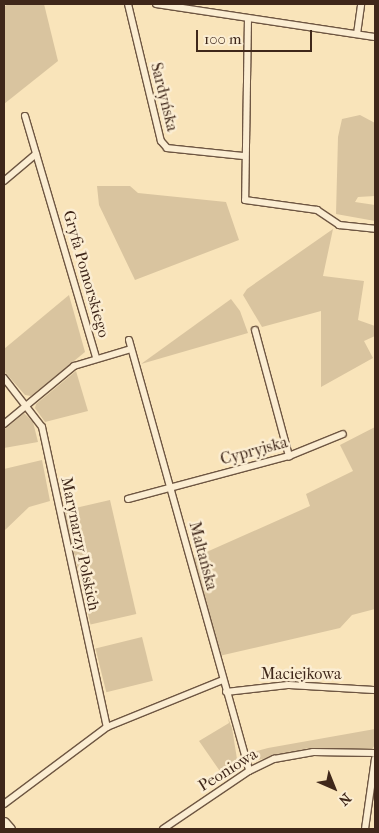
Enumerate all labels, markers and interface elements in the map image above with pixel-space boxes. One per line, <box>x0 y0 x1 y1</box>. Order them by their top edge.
scale bar <box>199 20 315 52</box>
text: 100 m <box>204 30 242 48</box>
street label: Sardyńska <box>146 61 182 133</box>
street label: Gryfa Pomorskiego <box>59 208 113 340</box>
street label: Cypryjska <box>218 433 290 469</box>
street label: Marynarzy Polskich <box>56 475 104 613</box>
street label: Maltańska <box>185 520 221 592</box>
street label: Maciejkowa <box>261 664 341 684</box>
street label: Peoniowa <box>195 744 261 796</box>
north arrow <box>309 763 359 813</box>
text: N <box>335 789 354 809</box>

